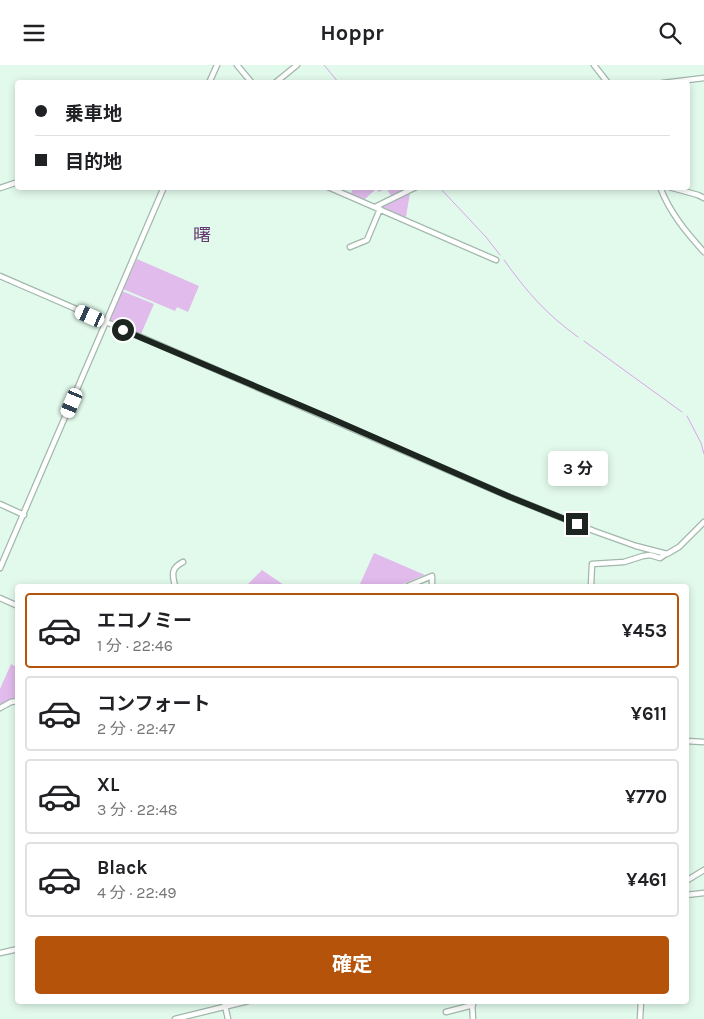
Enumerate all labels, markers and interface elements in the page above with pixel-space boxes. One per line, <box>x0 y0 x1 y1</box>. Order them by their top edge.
icon: menu <box>20 19 48 47</box>
icon: search <box>656 19 684 47</box>
text: Hoppr <box>320 20 384 46</box>
text: 乗車地 <box>65 103 122 125</box>
text: 目的地 <box>65 151 122 173</box>
district label: 曙 <box>193 224 211 246</box>
car <box>73 303 106 329</box>
route start <box>112 319 134 341</box>
car <box>59 386 84 420</box>
callout: 3 分 <box>547 451 607 487</box>
text: 3 分 <box>563 459 593 478</box>
route end <box>566 513 588 535</box>
icon: car <box>37 608 82 653</box>
text: エコノミー <box>97 610 192 632</box>
text: ¥453 <box>622 620 667 642</box>
text: 1 分 · 22:46 <box>97 636 173 655</box>
icon: car <box>37 691 82 736</box>
text: コンフォート <box>97 693 210 715</box>
text: ¥611 <box>631 703 667 725</box>
text: 2 分 · 22:47 <box>97 719 175 738</box>
icon: car <box>37 774 82 819</box>
text: XL <box>97 774 119 796</box>
text: ¥770 <box>625 786 667 808</box>
text: 3 分 · 22:48 <box>97 800 178 819</box>
icon: car <box>37 857 82 902</box>
text: Black <box>97 857 148 879</box>
text: ¥461 <box>626 869 667 891</box>
text: 4 分 · 22:49 <box>97 883 177 902</box>
button: 確定 <box>35 936 669 994</box>

